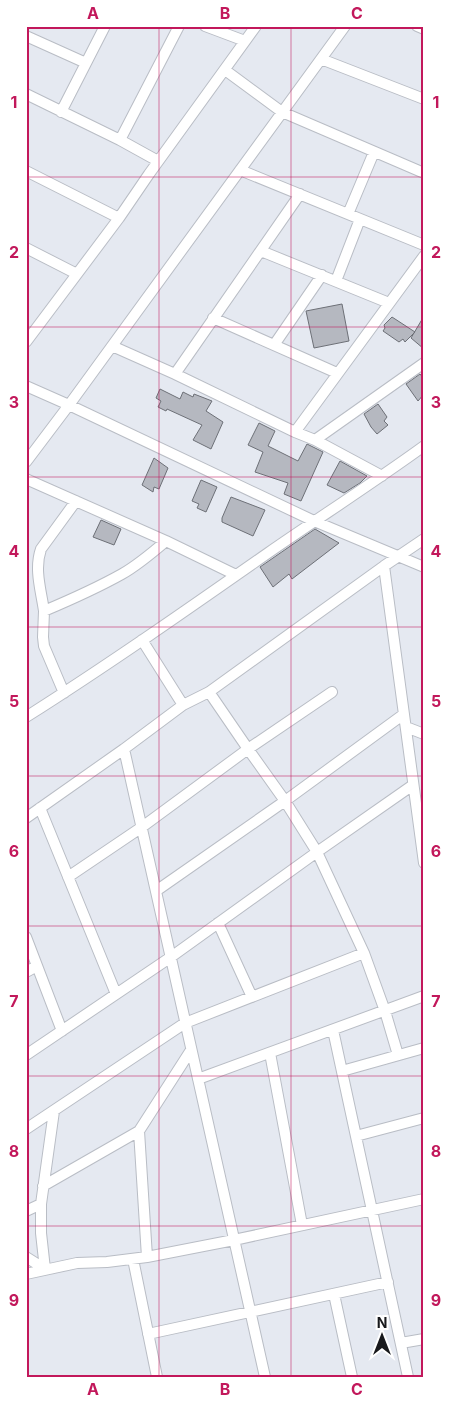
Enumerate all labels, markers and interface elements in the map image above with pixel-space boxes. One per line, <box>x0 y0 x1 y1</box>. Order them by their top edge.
text: A <box>87 3 99 23</box>
text: B <box>220 3 230 23</box>
text: C <box>351 3 363 23</box>
text: 1 <box>11 92 17 112</box>
text: 1 <box>433 92 439 112</box>
text: 2 <box>9 242 19 262</box>
text: 2 <box>431 242 441 262</box>
text: 3 <box>9 392 19 412</box>
text: 3 <box>431 392 441 412</box>
text: 4 <box>9 541 20 561</box>
text: 4 <box>431 541 442 561</box>
text: 5 <box>9 691 19 711</box>
text: 5 <box>431 691 441 711</box>
text: 6 <box>9 841 19 861</box>
text: 6 <box>431 841 441 861</box>
text: 7 <box>9 991 19 1011</box>
text: 7 <box>431 991 441 1011</box>
text: 8 <box>9 1141 19 1161</box>
text: 8 <box>431 1141 441 1161</box>
text: 9 <box>9 1290 19 1310</box>
text: 9 <box>431 1290 441 1310</box>
north arrow <box>358 1310 408 1360</box>
text: N <box>377 1314 387 1331</box>
text: A <box>87 1379 99 1399</box>
text: B <box>220 1379 230 1399</box>
text: C <box>351 1379 363 1399</box>

